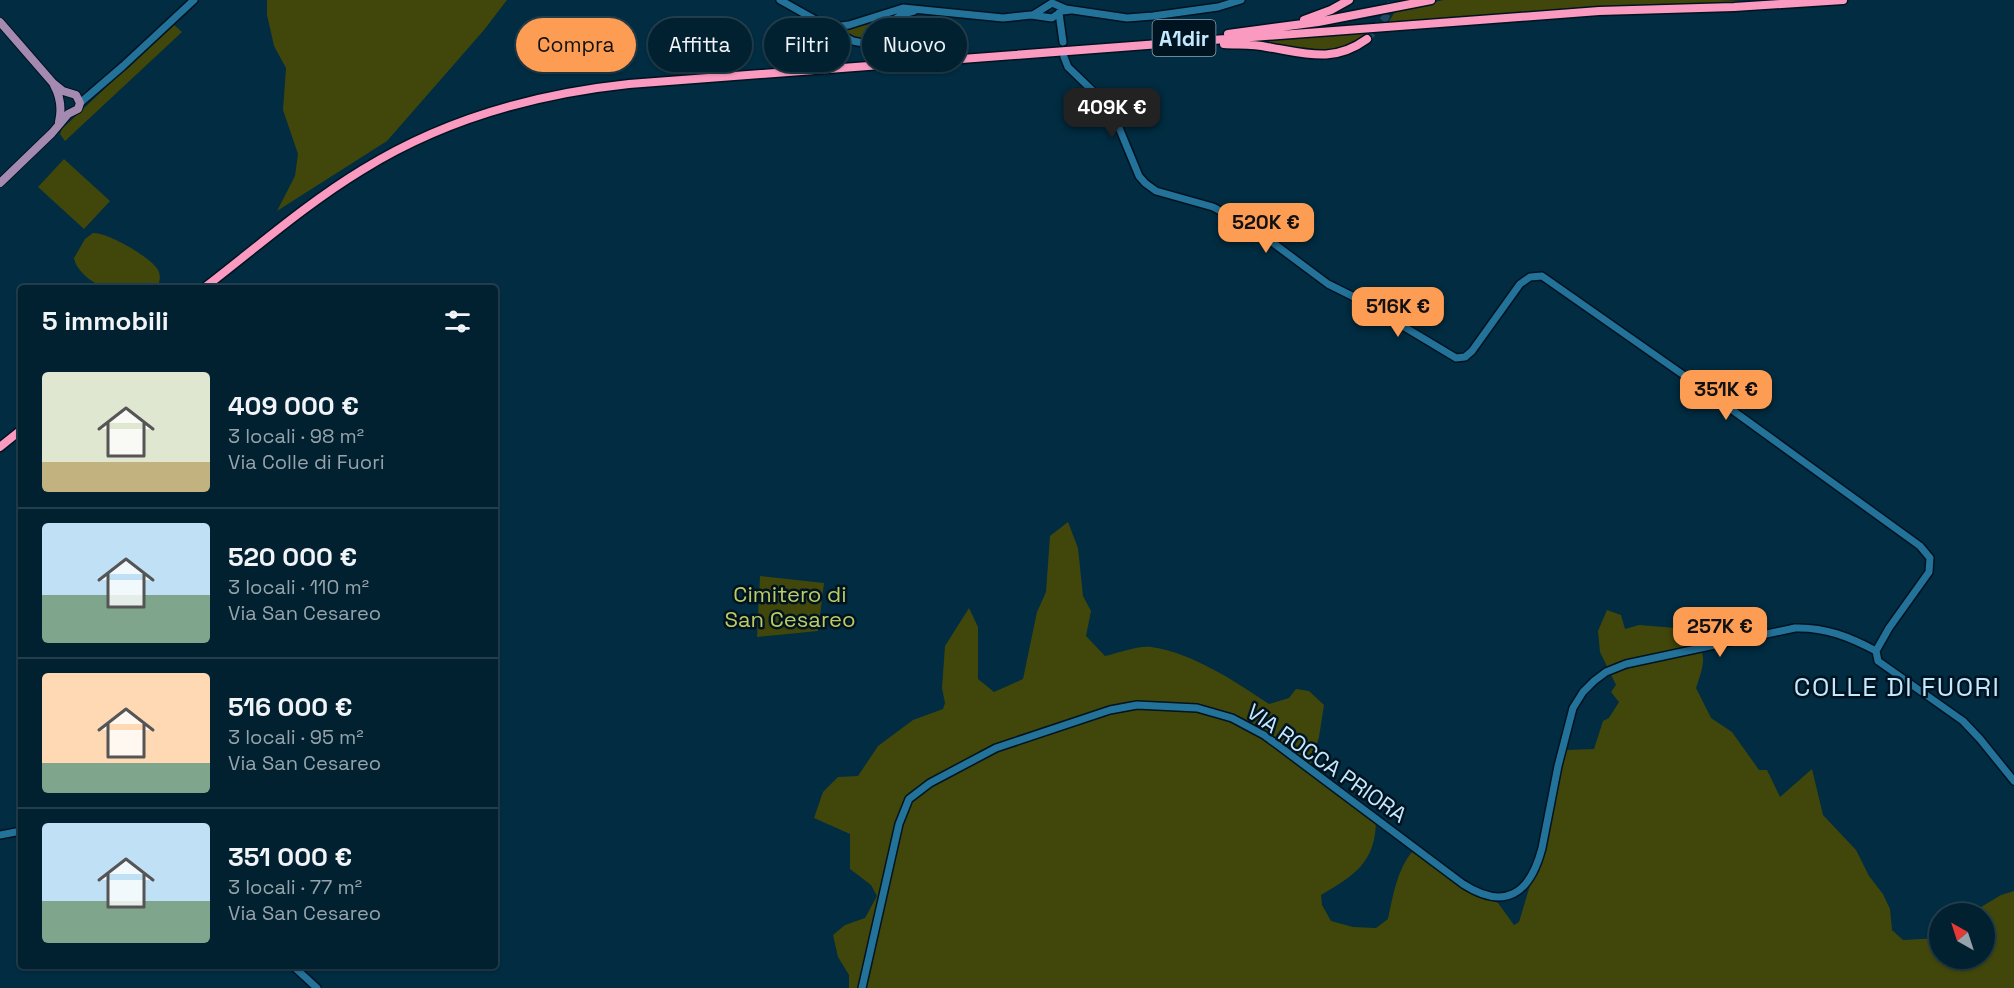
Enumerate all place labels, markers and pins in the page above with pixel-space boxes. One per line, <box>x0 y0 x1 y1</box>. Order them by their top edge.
pin: 409K € <box>1063 88 1161 139</box>
pin: 520K € <box>1217 203 1315 254</box>
pin: 516K € <box>1349 287 1447 338</box>
pin: 351K € <box>1677 370 1775 421</box>
pin: 257K € <box>1671 607 1769 658</box>

